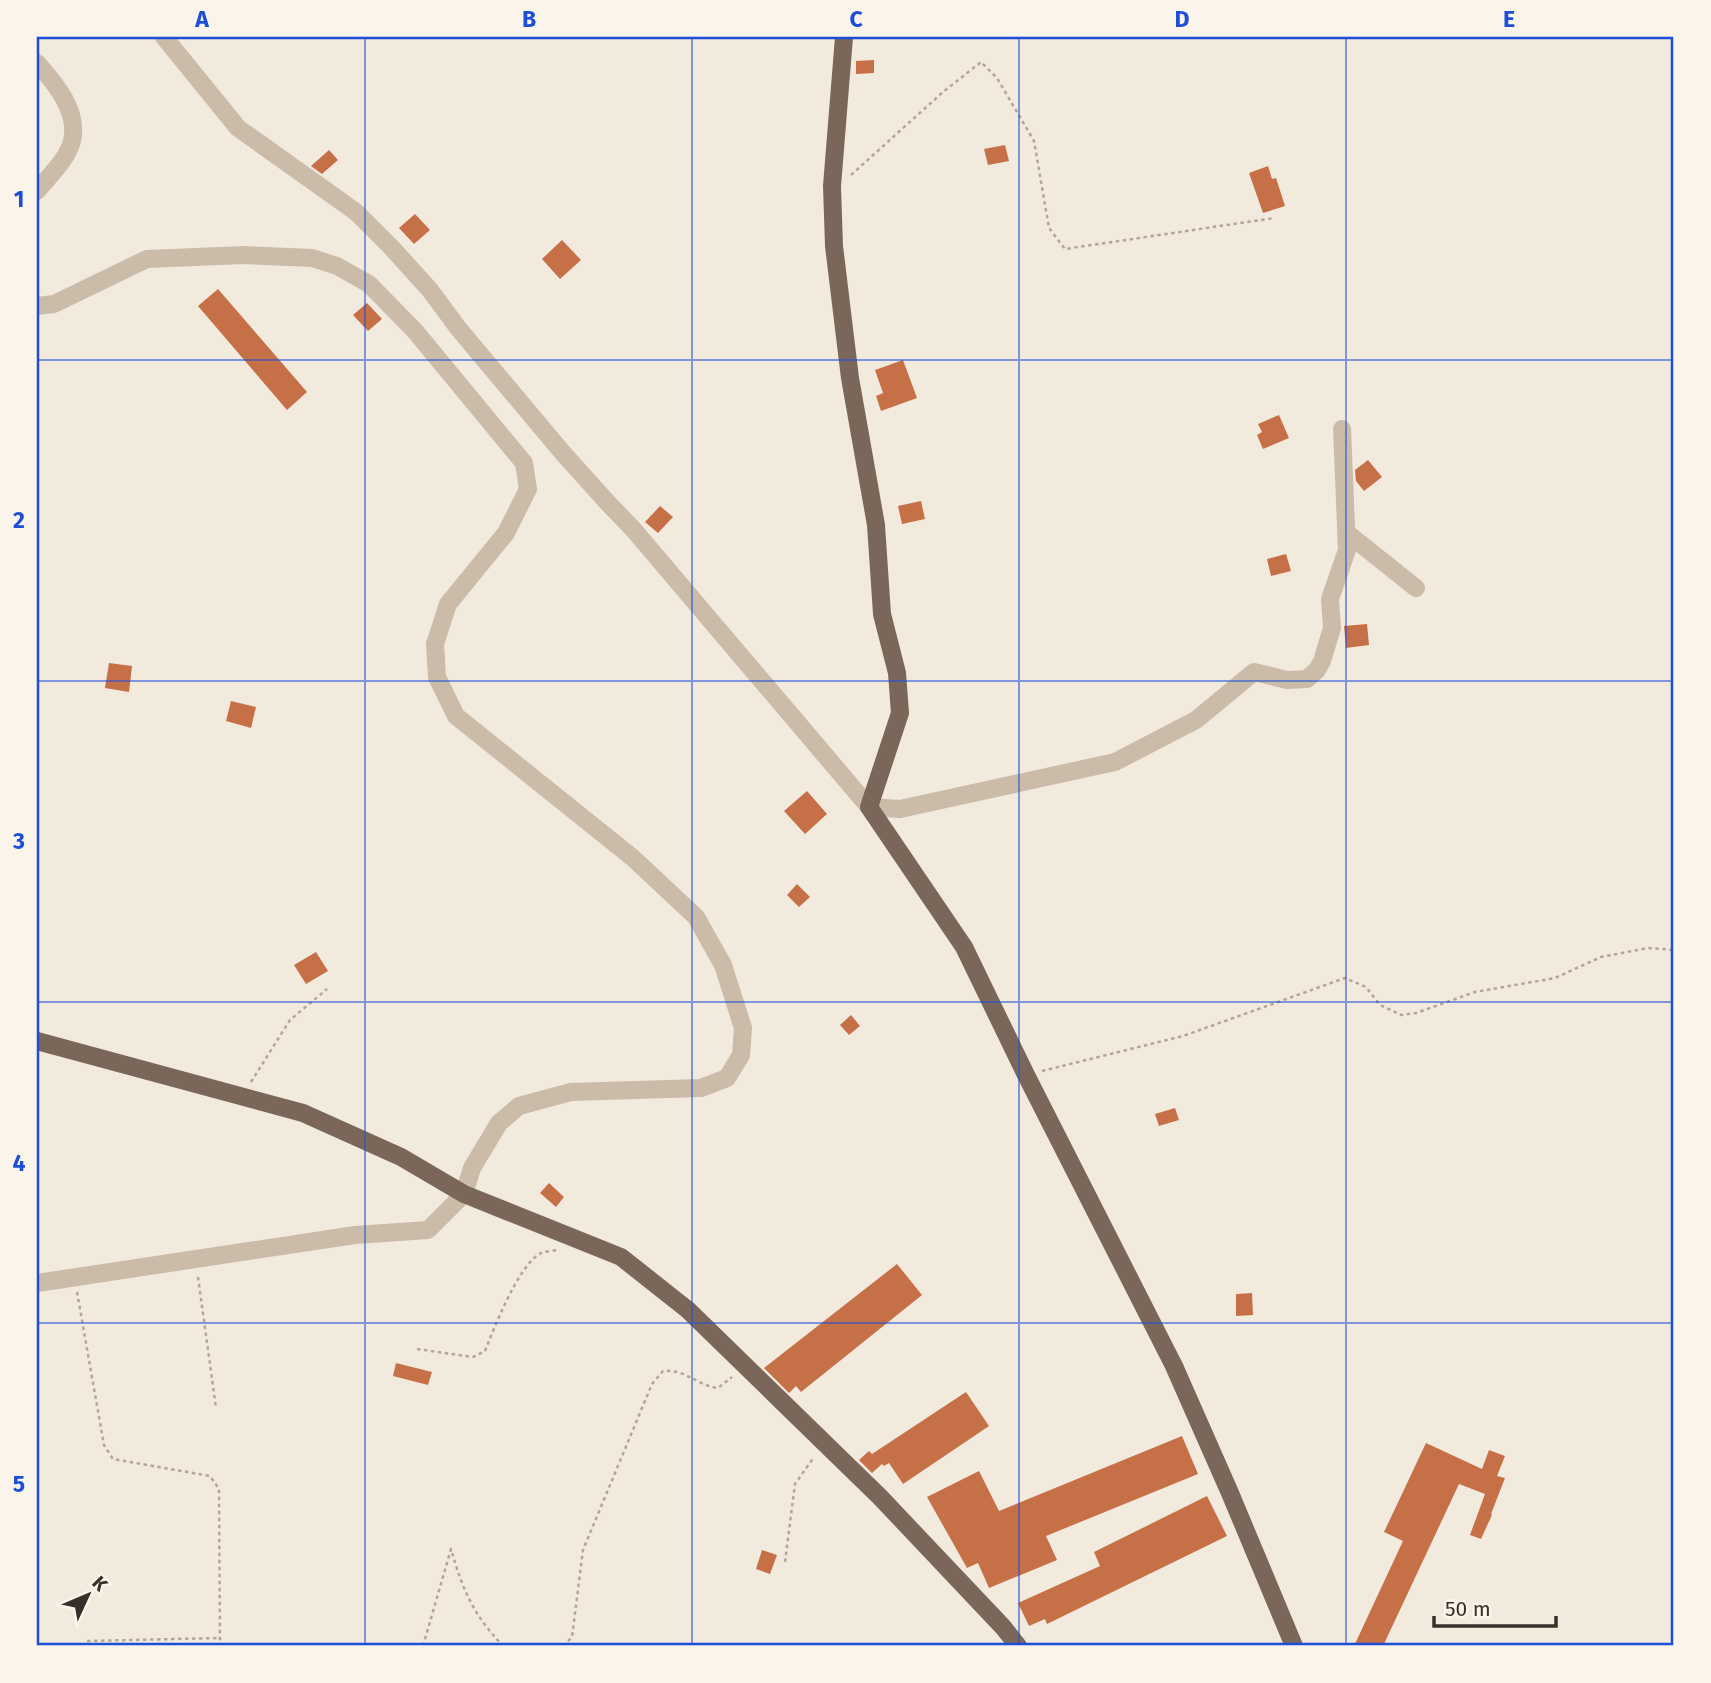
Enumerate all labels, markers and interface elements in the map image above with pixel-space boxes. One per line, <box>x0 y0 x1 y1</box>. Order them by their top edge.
text: A <box>194 5 209 33</box>
text: B <box>522 5 536 33</box>
text: C <box>849 5 863 33</box>
text: D <box>1175 5 1190 33</box>
text: E <box>1503 5 1515 33</box>
text: 1 <box>14 185 24 213</box>
text: 2 <box>13 506 25 534</box>
text: 3 <box>12 827 25 855</box>
text: 4 <box>13 1149 26 1177</box>
text: 5 <box>13 1470 25 1498</box>
north arrow <box>52 1560 122 1630</box>
text: K <box>87 1571 113 1597</box>
scale bar <box>1434 1585 1557 1629</box>
text: 50 m <box>1445 1596 1491 1622</box>

